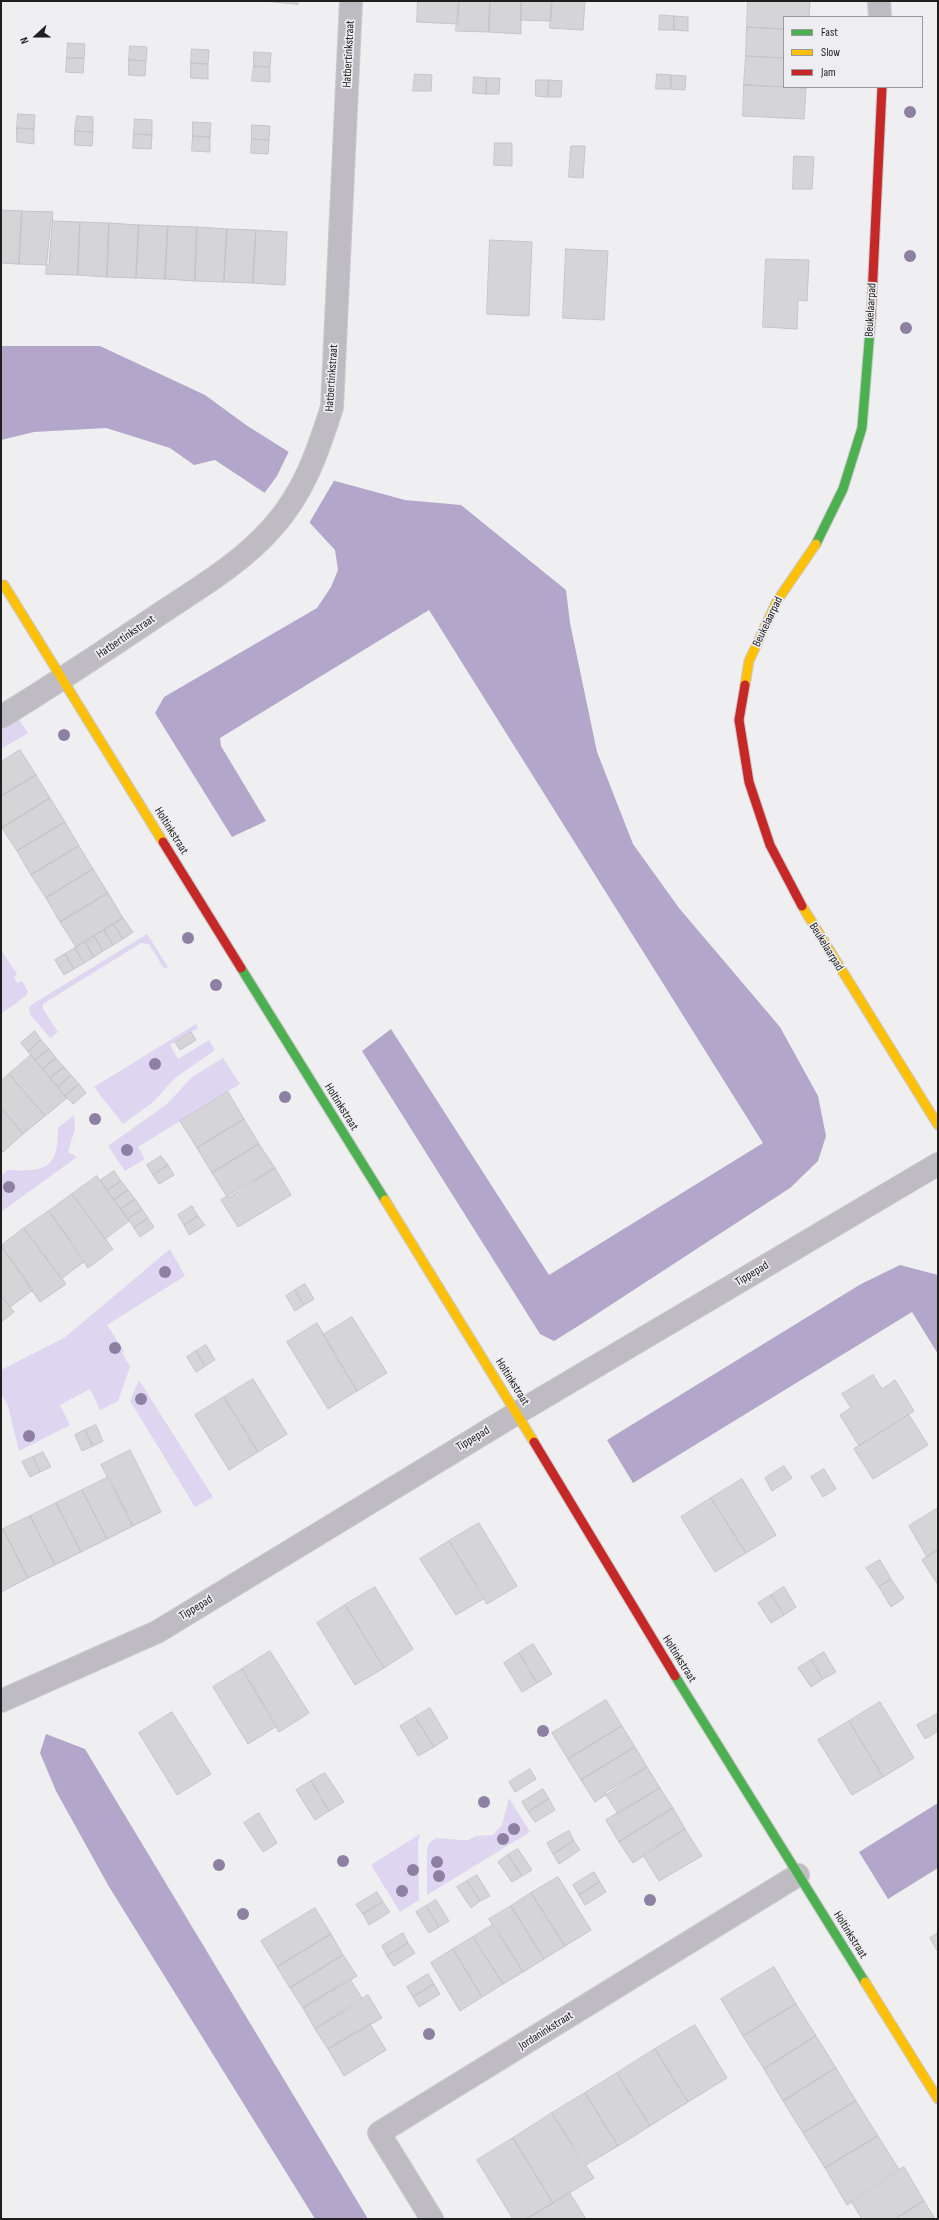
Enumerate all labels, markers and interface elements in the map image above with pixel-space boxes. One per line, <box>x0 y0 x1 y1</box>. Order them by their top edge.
north arrow <box>16 16 56 56</box>
legend <box>783 16 923 88</box>
street label: Hatbertinkstraat <box>340 20 358 88</box>
text: Fast <box>821 25 838 40</box>
text: N <box>17 35 31 46</box>
text: Slow <box>821 45 840 60</box>
text: Jam <box>821 65 836 80</box>
street label: Beukelaarpad <box>862 283 880 337</box>
street label: Hatbertinkstraat <box>322 344 342 412</box>
street label: Beukelaarpad <box>750 595 786 649</box>
street label: Hatbertinkstraat <box>94 612 158 662</box>
street label: Holtinkstraat <box>151 805 191 857</box>
street label: Beukelaarpad <box>806 920 846 974</box>
street label: Holtinkstraat <box>321 1081 361 1133</box>
street label: Tippepad <box>733 1258 771 1290</box>
street label: Holtinkstraat <box>492 1356 532 1408</box>
street label: Tippepad <box>454 1423 492 1455</box>
street label: Tippepad <box>177 1592 215 1624</box>
street label: Holtinkstraat <box>659 1633 699 1685</box>
street label: Holtinkstraat <box>830 1909 870 1961</box>
street label: Jordaninkstraat <box>516 2009 576 2053</box>

